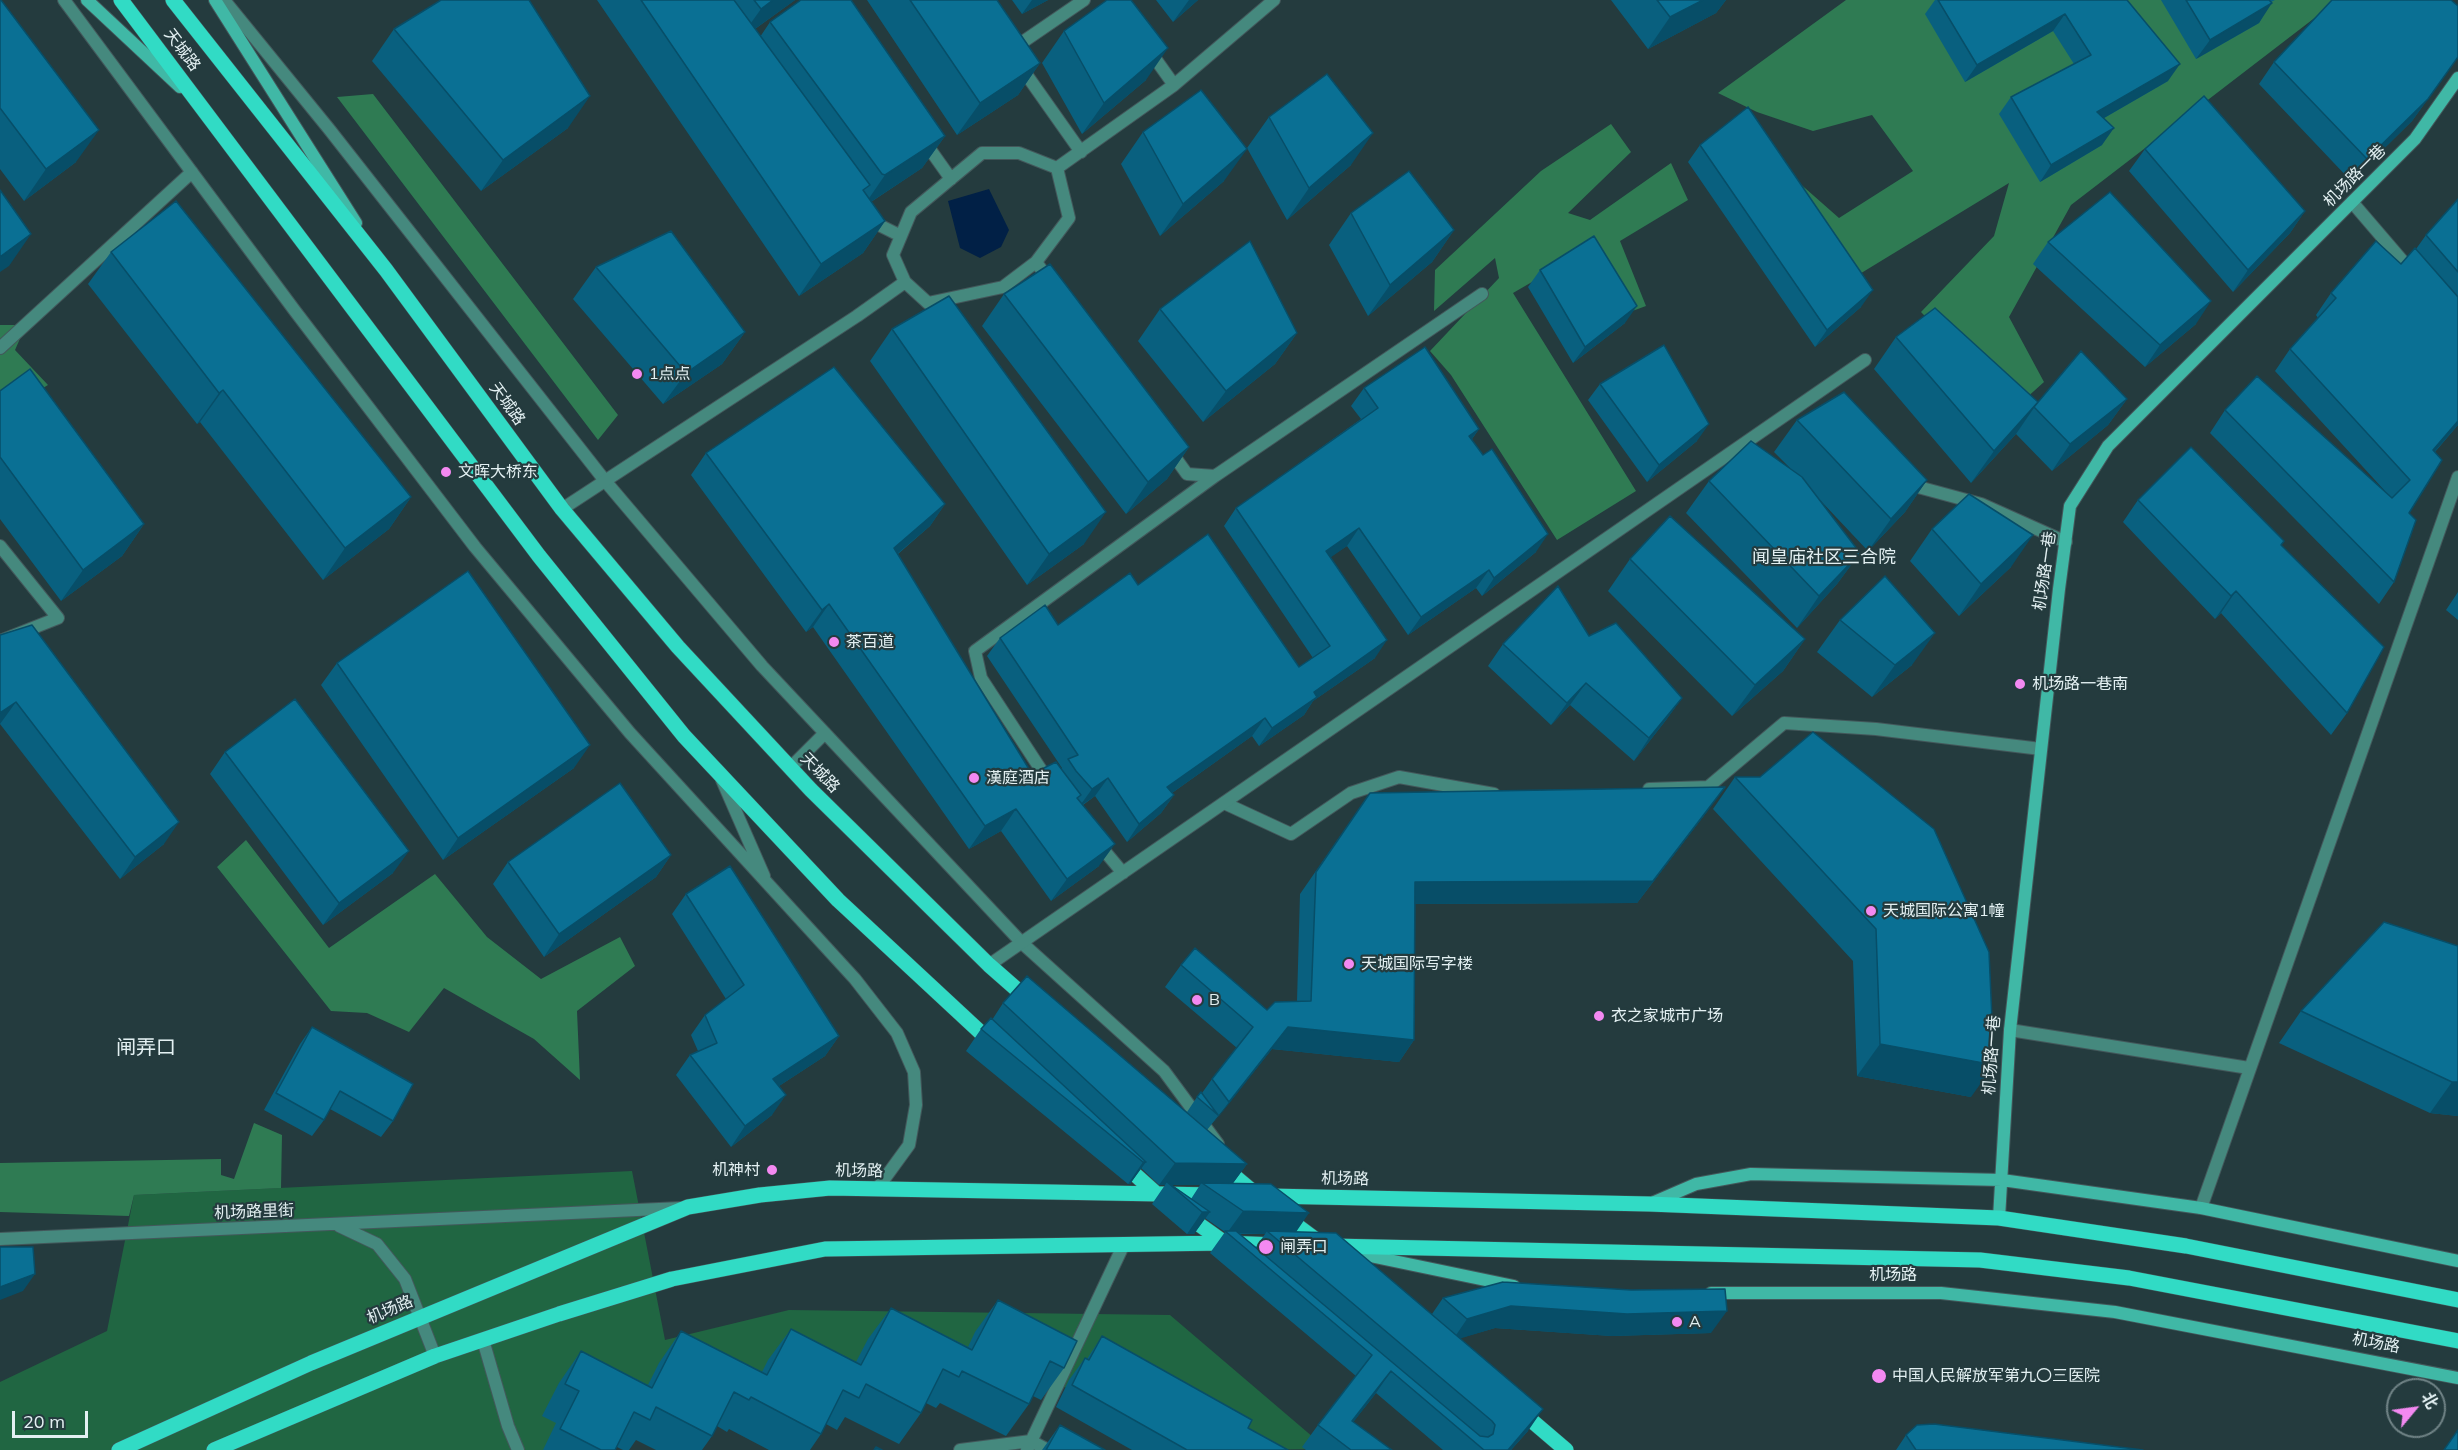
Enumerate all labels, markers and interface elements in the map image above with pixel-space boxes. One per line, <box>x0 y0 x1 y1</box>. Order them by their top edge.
street label: 天城路 <box>160 25 204 75</box>
street label: 机场路一巷 <box>2320 141 2390 211</box>
place label: 1点点 <box>649 364 691 384</box>
marker: 1点点 <box>630 367 644 381</box>
street label: 天城路 <box>485 379 529 429</box>
place label: 文晖大桥东 <box>458 462 538 482</box>
marker: 文晖大桥东 <box>439 465 453 479</box>
street label: 机场路一巷 <box>2030 530 2060 612</box>
district label: 闻皇庙社区三合院 <box>1752 547 1896 569</box>
place label: 茶百道 <box>846 632 894 652</box>
marker: 茶百道 <box>827 635 841 649</box>
place label: 机场路一巷南 <box>2032 674 2128 694</box>
marker: 机场路一巷南 <box>2013 677 2027 691</box>
street label: 天城路 <box>796 749 844 797</box>
place label: 漢庭酒店 <box>986 768 1050 788</box>
marker: 漢庭酒店 <box>967 771 981 785</box>
place label: 天城国际公寓1幢 <box>1883 901 2005 921</box>
marker: 天城国际公寓1幢 <box>1864 904 1878 918</box>
place label: 天城国际写字楼 <box>1361 954 1473 974</box>
marker: 天城国际写字楼 <box>1342 957 1356 971</box>
place label: B <box>1209 990 1220 1010</box>
marker: B <box>1190 993 1204 1007</box>
place label: 衣之家城市广场 <box>1611 1006 1723 1026</box>
marker: 衣之家城市广场 <box>1592 1009 1606 1023</box>
street label: 机场路一巷 <box>1980 1014 2004 1096</box>
district label: 闸弄口 <box>116 1036 176 1060</box>
place label: 机神村 <box>712 1160 760 1180</box>
street label: 机场路 <box>835 1161 883 1181</box>
marker: 机神村 <box>765 1163 779 1177</box>
street label: 机场路 <box>1321 1169 1369 1189</box>
street label: 机场路里街 <box>214 1201 294 1223</box>
place label: 闸弄口 <box>1280 1237 1328 1257</box>
marker: 闸弄口 <box>1257 1238 1275 1256</box>
street label: 机场路 <box>1869 1265 1917 1285</box>
street label: 机场路 <box>364 1292 416 1328</box>
place label: A <box>1689 1312 1701 1332</box>
marker: A <box>1670 1315 1684 1329</box>
street label: 机场路 <box>2351 1329 2401 1357</box>
place label: 中国人民解放军第九〇三医院 <box>1892 1366 2100 1386</box>
marker: 中国人民解放军第九〇三医院 <box>1870 1367 1888 1385</box>
north arrow <box>2386 1378 2446 1438</box>
text: 北 <box>2417 1388 2443 1412</box>
scale bar <box>15 1399 92 1437</box>
text: 20 m <box>23 1410 65 1433</box>

